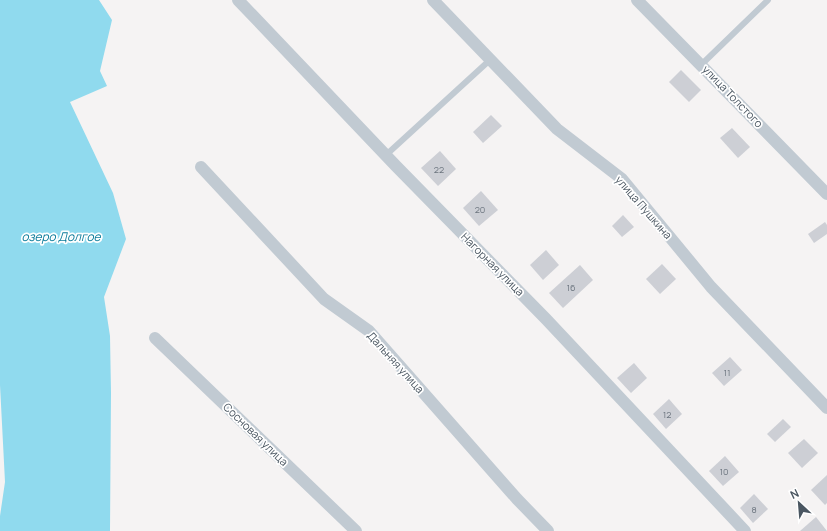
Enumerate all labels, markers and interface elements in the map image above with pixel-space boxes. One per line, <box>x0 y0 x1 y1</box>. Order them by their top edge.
street label: улица Толстого <box>699 62 767 131</box>
house number: 22 <box>434 163 444 176</box>
street label: улица Пушкина <box>612 172 676 242</box>
house number: 20 <box>475 203 485 216</box>
water label: озеро Долгое <box>21 228 102 245</box>
street label: Нагорная улица <box>458 229 528 299</box>
house number: 16 <box>566 281 576 294</box>
street label: Дальняя улица <box>364 328 428 396</box>
house number: 11 <box>723 366 731 379</box>
street label: Сосновая улица <box>220 399 292 469</box>
house number: 12 <box>663 408 671 421</box>
house number: 10 <box>720 465 729 478</box>
north arrow <box>779 483 819 523</box>
text: N <box>788 485 801 502</box>
house number: 8 <box>751 503 757 516</box>

